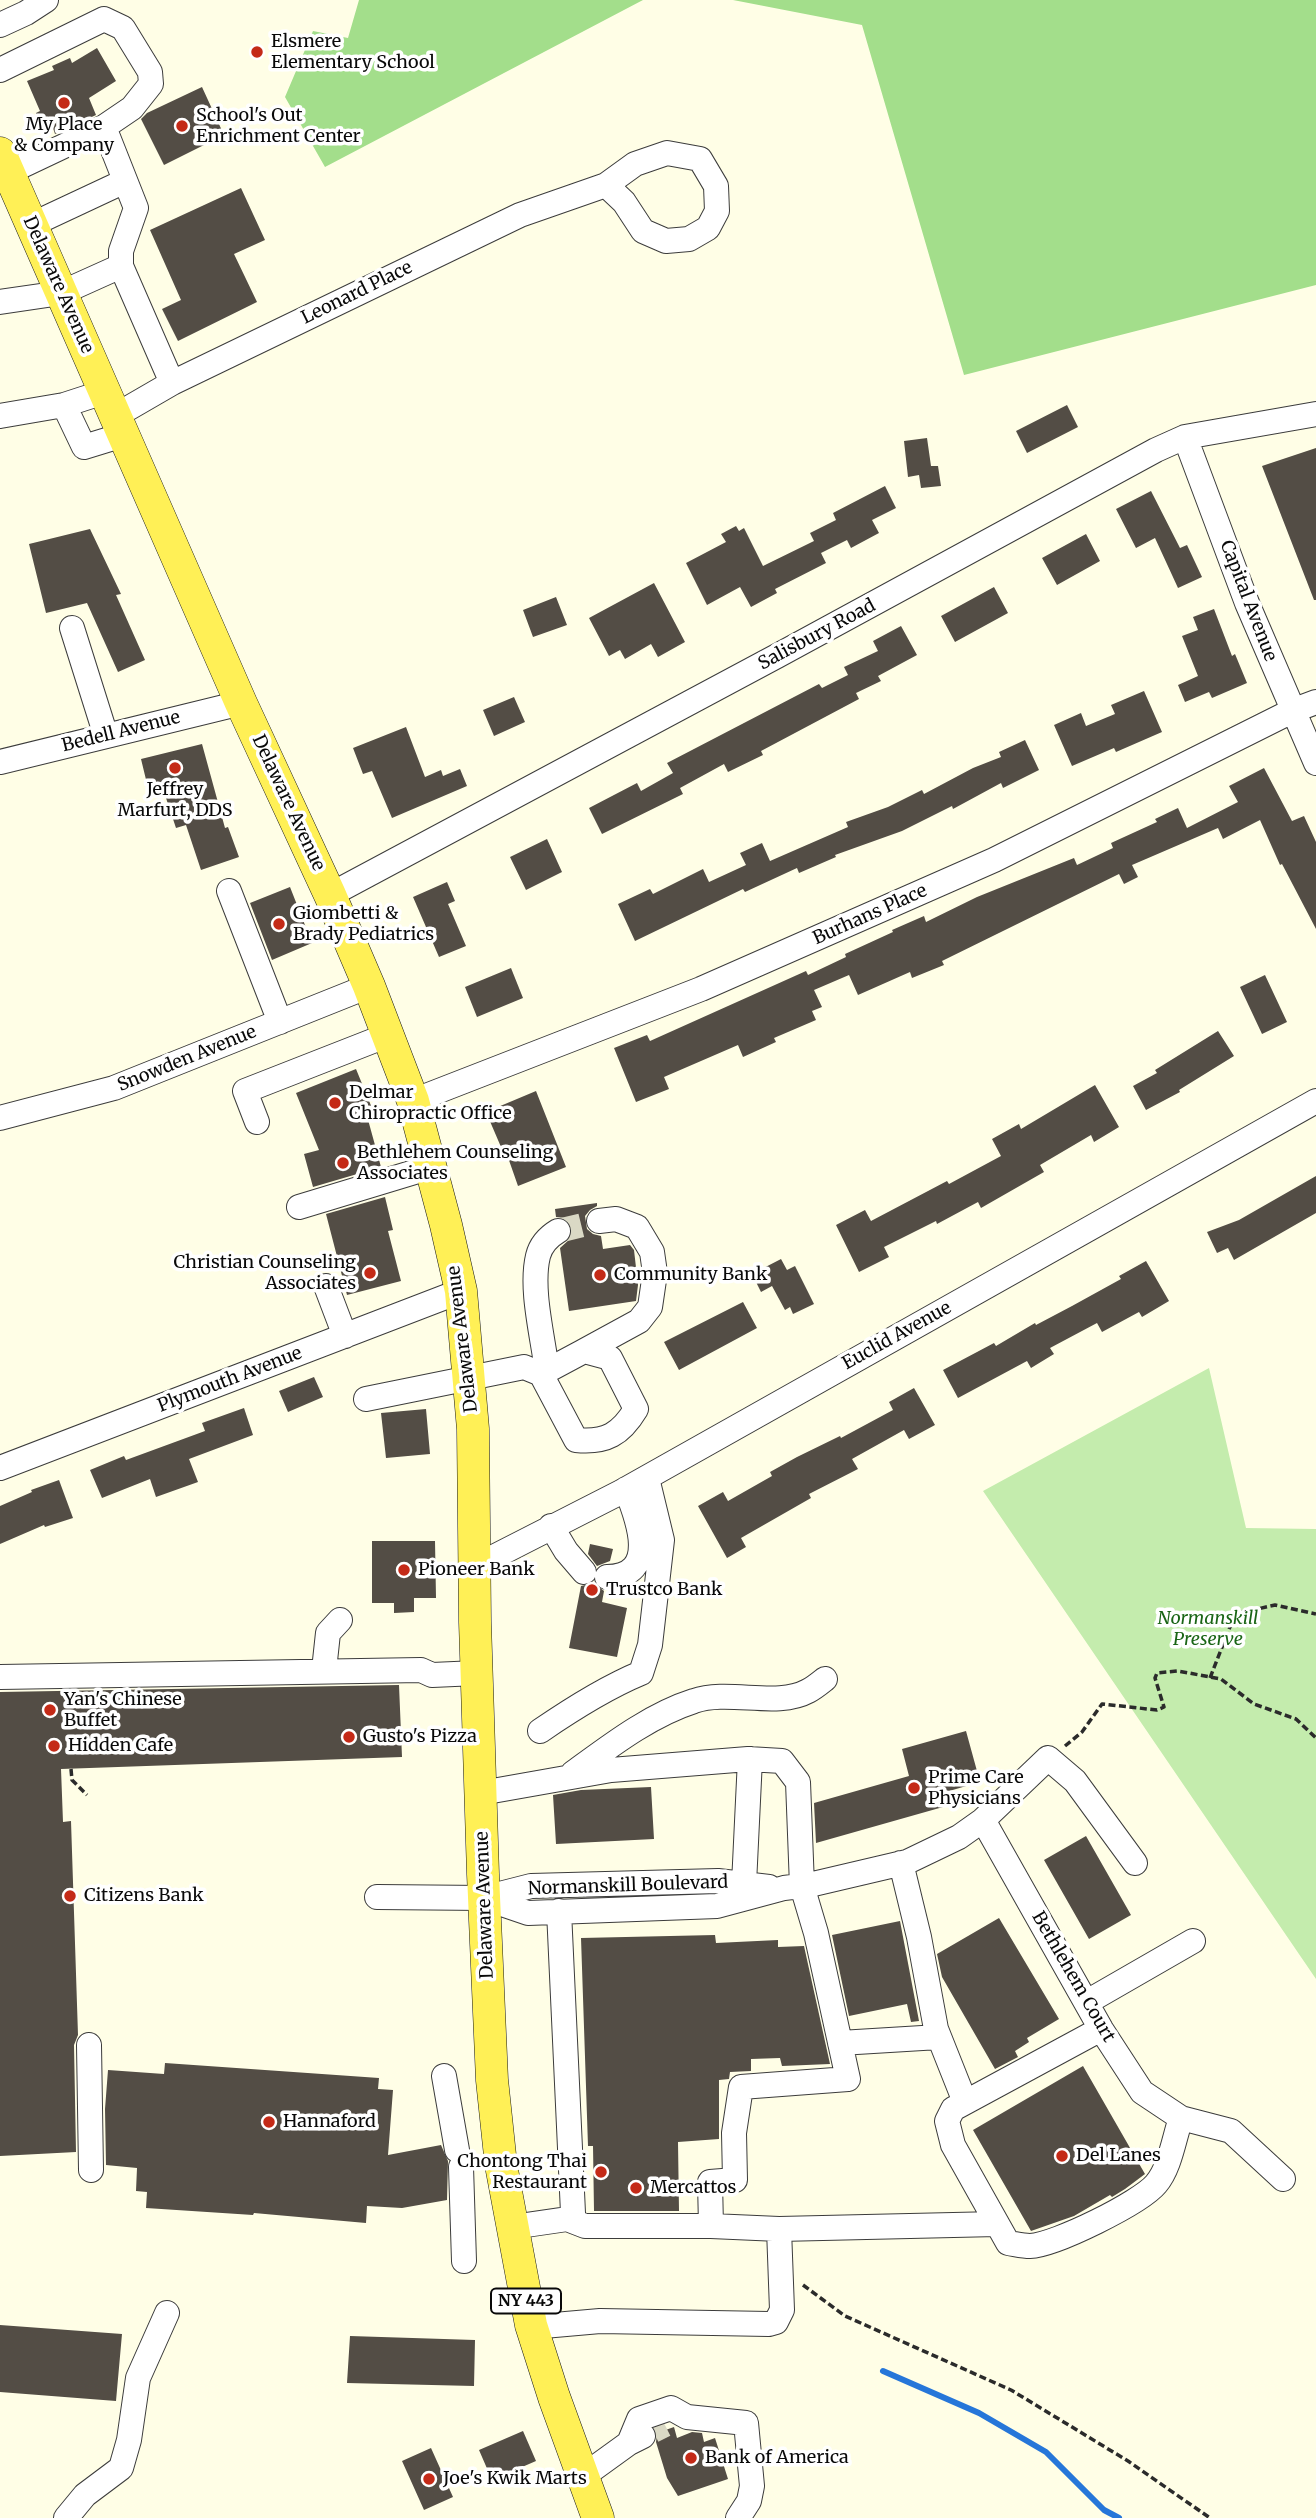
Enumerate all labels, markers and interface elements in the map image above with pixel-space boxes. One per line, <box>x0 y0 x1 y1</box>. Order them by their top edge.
place label: Elsmere Elementary School <box>271 31 435 74</box>
marker: Elsmere Elementary School <box>249 44 265 60</box>
marker: My Place & Company <box>56 95 72 111</box>
place label: School's Out Enrichment Center <box>196 105 361 148</box>
place label: My Place & Company <box>14 114 114 156</box>
marker: School's Out Enrichment Center <box>174 118 190 134</box>
street label: Delaware Avenue <box>18 213 98 357</box>
street label: Leonard Place <box>298 257 416 329</box>
street label: Capital Avenue <box>1215 537 1281 665</box>
street label: Salisbury Road <box>755 595 879 675</box>
street label: Bedell Avenue <box>60 707 182 757</box>
street label: Delaware Avenue <box>247 731 329 875</box>
marker: Jeffrey Marfurt, DDS <box>167 760 183 776</box>
place label: Jeffrey Marfurt, DDS <box>118 779 232 822</box>
street label: Burhans Place <box>810 880 930 950</box>
place label: Giombetti & Brady Pediatrics <box>293 903 434 946</box>
marker: Giombetti & Brady Pediatrics <box>271 916 287 932</box>
street label: Snowden Avenue <box>115 1021 259 1097</box>
place label: Delmar Chiropractic Office <box>349 1082 512 1124</box>
marker: Delmar Chiropractic Office <box>327 1095 343 1111</box>
place label: Bethlehem Counseling Associates <box>357 1142 553 1184</box>
marker: Bethlehem Counseling Associates <box>335 1155 351 1171</box>
place label: Christian Counseling Associates <box>173 1252 356 1294</box>
street label: Delaware Avenue <box>443 1264 483 1414</box>
place label: Community Bank <box>614 1264 767 1286</box>
marker: Christian Counseling Associates <box>362 1265 378 1281</box>
marker: Community Bank <box>592 1267 608 1283</box>
street label: Euclid Avenue <box>839 1297 955 1375</box>
street label: Plymouth Avenue <box>155 1343 305 1417</box>
place label: Pioneer Bank <box>418 1559 535 1581</box>
marker: Pioneer Bank <box>396 1562 412 1578</box>
place label: Trustco Bank <box>606 1579 722 1601</box>
marker: Trustco Bank <box>584 1582 600 1598</box>
park label: Normanskill Preserve <box>1158 1608 1258 1650</box>
place label: Yan's Chinese Buffet <box>64 1689 182 1732</box>
marker: Yan's Chinese Buffet <box>42 1702 58 1718</box>
place label: Gusto's Pizza <box>363 1726 477 1748</box>
marker: Gusto's Pizza <box>341 1729 357 1745</box>
place label: Hidden Cafe <box>68 1735 173 1757</box>
marker: Hidden Cafe <box>46 1738 62 1754</box>
place label: Prime Care Physicians <box>928 1767 1024 1810</box>
marker: Prime Care Physicians <box>906 1780 922 1796</box>
street label: Delaware Avenue <box>472 1831 498 1979</box>
street label: Normanskill Boulevard <box>527 1872 729 1900</box>
place label: Citizens Bank <box>84 1885 204 1907</box>
marker: Citizens Bank <box>62 1888 78 1904</box>
street label: Bethlehem Court <box>1027 1908 1119 2046</box>
place label: Hannaford <box>283 2111 376 2133</box>
marker: Hannaford <box>261 2114 277 2130</box>
place label: Del Lanes <box>1076 2145 1161 2167</box>
marker: Del Lanes <box>1054 2148 1070 2164</box>
place label: Chontong Thai Restaurant <box>457 2151 587 2194</box>
marker: Chontong Thai Restaurant <box>593 2164 609 2180</box>
place label: Mercattos <box>650 2177 736 2199</box>
marker: Mercattos <box>628 2180 644 2196</box>
road number: NY 443 <box>491 2288 561 2314</box>
place label: Bank of America <box>705 2447 849 2469</box>
marker: Bank of America <box>683 2450 699 2466</box>
place label: Joe's Kwik Marts <box>443 2468 587 2490</box>
marker: Joe's Kwik Marts <box>421 2471 437 2487</box>

